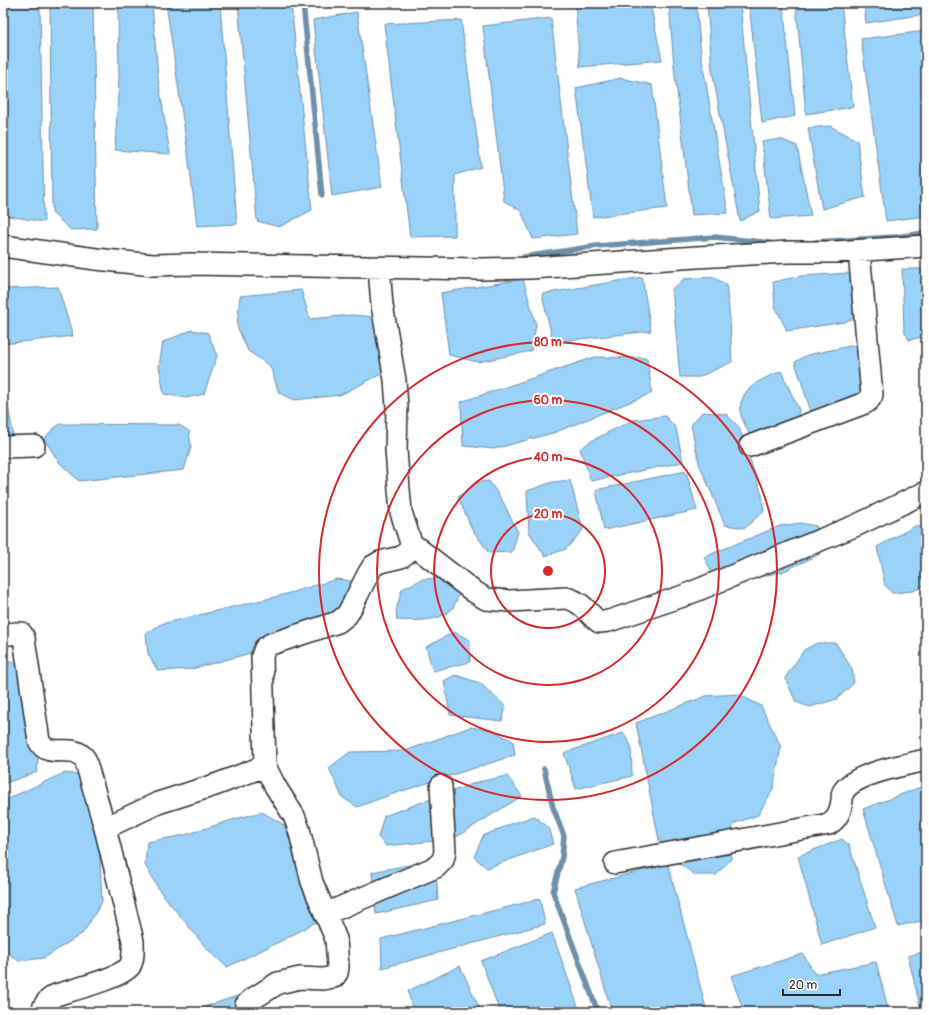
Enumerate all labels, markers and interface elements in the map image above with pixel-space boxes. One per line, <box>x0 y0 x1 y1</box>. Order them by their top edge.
text: 80 m <box>534 335 562 350</box>
text: 60 m <box>534 393 563 408</box>
text: 40 m <box>533 450 563 465</box>
text: 20 m <box>534 507 562 522</box>
centre of rings <box>541 564 555 578</box>
scale bar <box>783 971 840 997</box>
text: 20 m <box>789 978 818 993</box>

